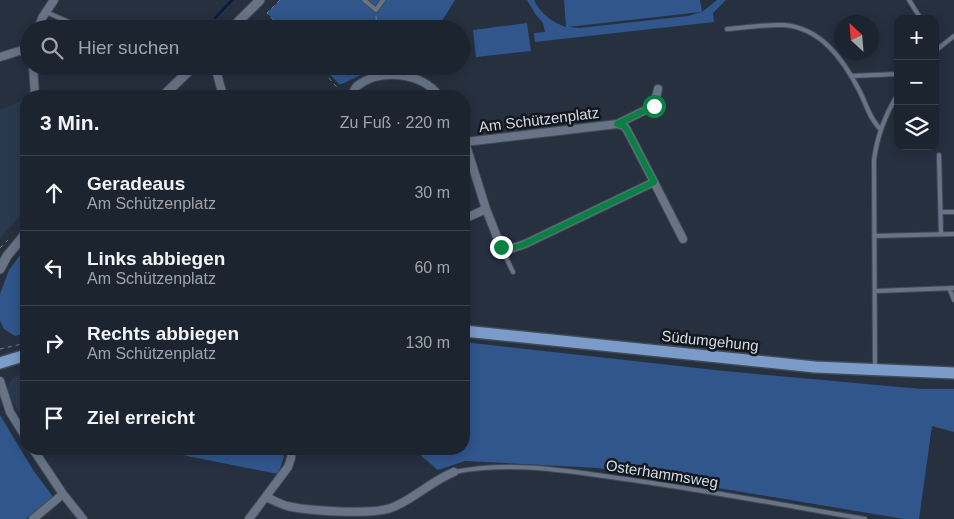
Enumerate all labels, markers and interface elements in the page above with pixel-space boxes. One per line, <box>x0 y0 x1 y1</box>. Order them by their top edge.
north arrow <box>834 15 879 60</box>
map controls <box>894 15 939 150</box>
button: + <box>894 15 939 60</box>
search box <box>20 20 470 75</box>
icon: search <box>38 34 66 62</box>
text: Hier suchen <box>78 37 179 58</box>
button: − <box>894 60 939 105</box>
route start <box>643 95 666 118</box>
street label: Am Schützenplatz <box>478 104 600 135</box>
button: layers <box>894 105 939 150</box>
text: 3 Min. <box>40 111 100 134</box>
text: Zu Fuß · 220 m <box>340 114 450 131</box>
text: Geradeaus <box>87 173 185 194</box>
icon: ahead <box>40 179 68 207</box>
text: 30 m <box>414 184 450 201</box>
text: Am Schützenplatz <box>87 195 216 212</box>
route end <box>490 236 513 259</box>
text: Links abbiegen <box>87 248 225 269</box>
icon: left <box>40 254 68 282</box>
text: 60 m <box>414 259 450 276</box>
text: Am Schützenplatz <box>87 270 216 287</box>
text: Rechts abbiegen <box>87 323 239 344</box>
street label: Südumgehung <box>661 327 759 354</box>
icon: right <box>40 329 68 357</box>
text: 130 m <box>406 334 450 351</box>
text: Am Schützenplatz <box>87 345 216 362</box>
icon: arrive <box>40 404 68 432</box>
text: Ziel erreicht <box>87 407 195 428</box>
street label: Osterhammsweg <box>605 456 719 491</box>

